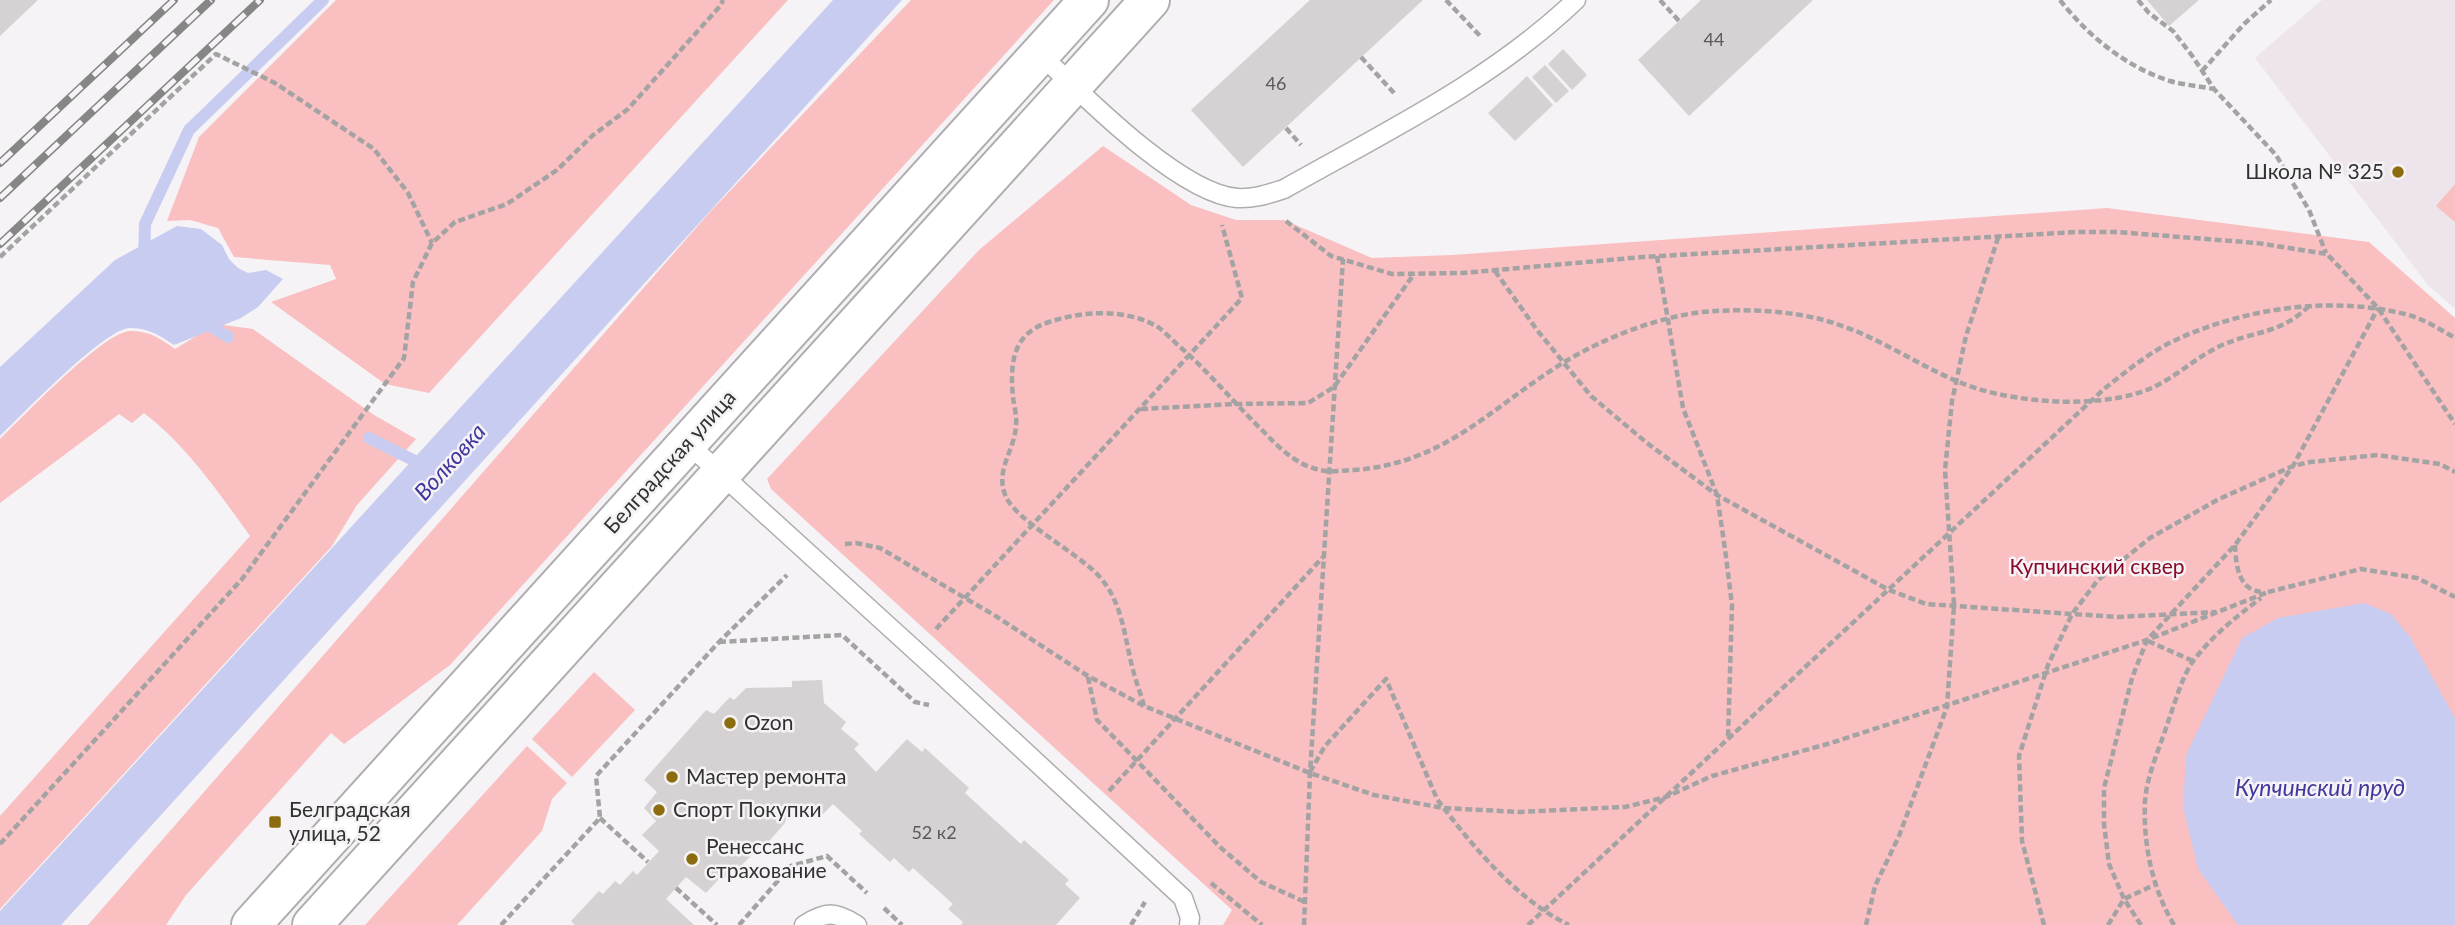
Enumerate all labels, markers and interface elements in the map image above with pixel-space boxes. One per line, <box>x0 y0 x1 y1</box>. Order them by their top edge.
house number: 44 <box>1704 28 1724 50</box>
house number: 46 <box>1266 72 1286 94</box>
place label: Школа № 325 <box>2245 158 2384 183</box>
marker: Школа № 325 <box>2390 164 2406 180</box>
street label: Белградская улица <box>598 384 740 538</box>
water label: Волковка <box>408 417 491 505</box>
park label: Купчинский сквер <box>2010 553 2184 578</box>
place label: Ozon <box>744 709 794 734</box>
marker: Ozon <box>722 715 738 731</box>
place label: Мастер ремонта <box>686 763 846 788</box>
marker: Мастер ремонта <box>664 769 680 785</box>
water label: Купчинский пруд <box>2235 773 2405 801</box>
place label: Белградская улица, 52 <box>289 796 411 845</box>
place label: Спорт Покупки <box>673 796 822 821</box>
marker: Спорт Покупки <box>651 802 667 818</box>
marker: Белградская улица, 52 <box>267 814 283 830</box>
house number: 52 к2 <box>911 821 957 843</box>
place label: Ренессанс страхование <box>706 833 827 882</box>
marker: Ренессанс страхование <box>684 851 700 867</box>

